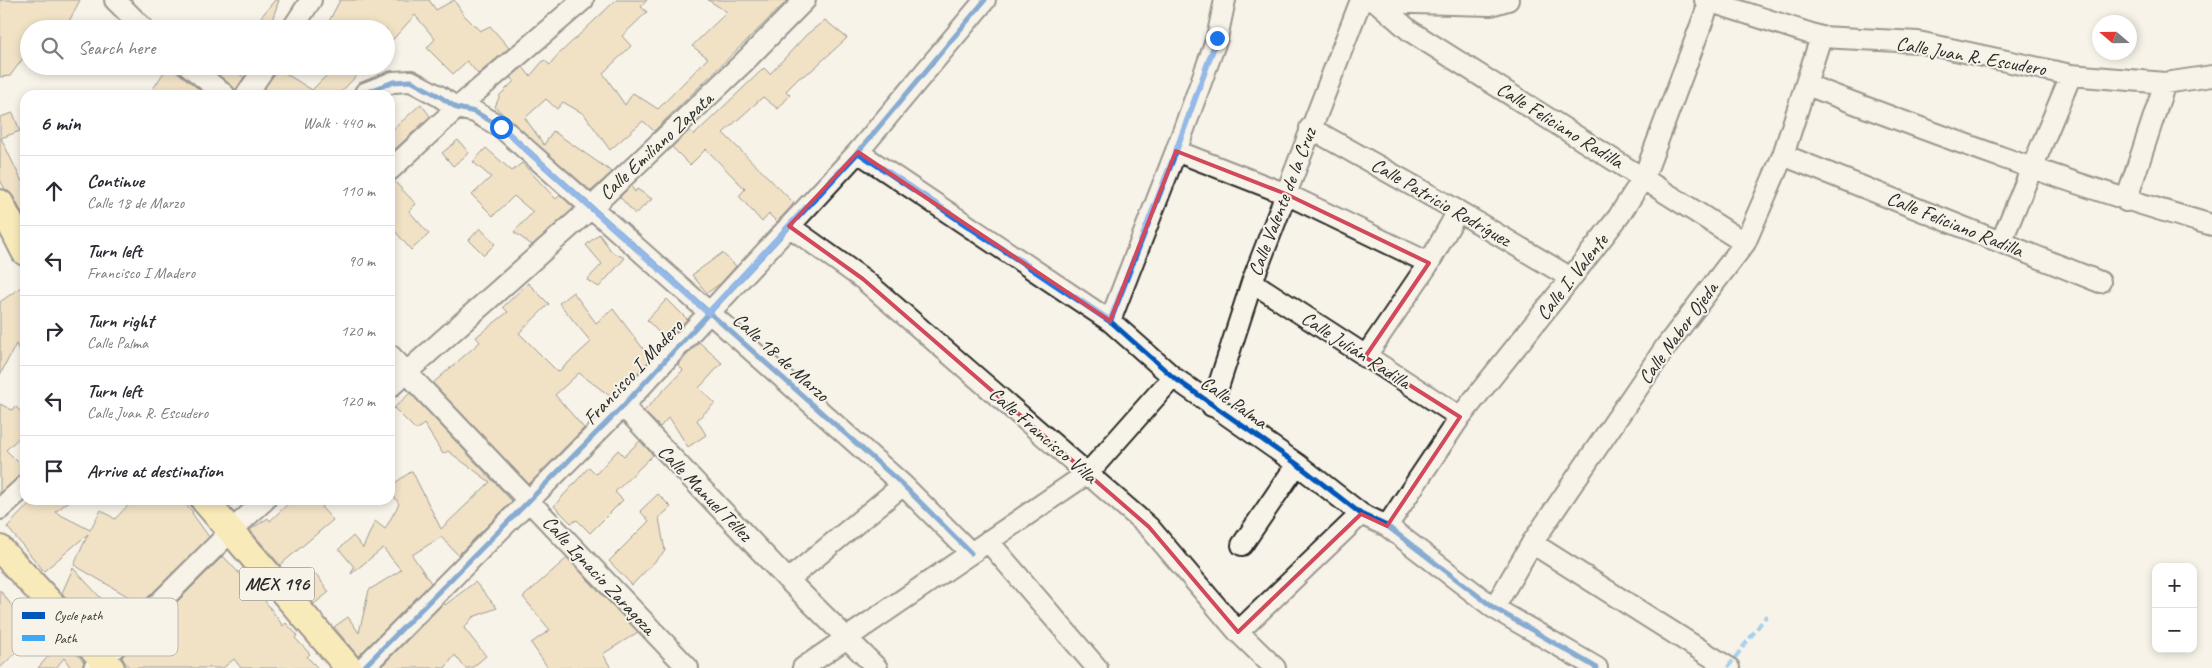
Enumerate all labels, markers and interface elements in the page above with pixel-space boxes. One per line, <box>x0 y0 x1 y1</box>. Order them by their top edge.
north arrow <box>2092 15 2137 60</box>
search box <box>20 20 395 75</box>
route end <box>1206 27 1229 50</box>
street label: Calle Juan R. Escudero <box>1894 31 2049 82</box>
icon: search <box>38 34 66 62</box>
text: Search here <box>78 36 155 60</box>
street label: Calle Feliciano Radilla <box>1492 76 1629 175</box>
street label: Calle Emiliano Zapata <box>594 86 720 205</box>
text: 6 min <box>40 110 81 136</box>
text: Walk · 440 m <box>303 113 375 133</box>
route start <box>490 116 513 139</box>
street label: Calle Valente de la Cruz <box>1242 123 1322 280</box>
street label: Calle Patricio Rodríguez <box>1367 152 1517 253</box>
text: Continue <box>87 169 144 193</box>
icon: ahead <box>40 177 68 205</box>
text: 110 m <box>341 181 375 201</box>
street label: Calle Feliciano Radilla <box>1883 185 2028 263</box>
text: Calle 18 de Marzo <box>87 193 184 213</box>
street label: Calle I. Valente <box>1531 228 1614 325</box>
text: Turn left <box>87 239 142 263</box>
icon: left <box>40 247 68 275</box>
text: 90 m <box>348 251 375 271</box>
text: Francisco I Madero <box>87 263 195 283</box>
street label: Calle Nabor Ojeda <box>1633 276 1724 389</box>
street label: Calle Julián Radilla <box>1297 305 1417 396</box>
street label: Calle 18 de Marzo <box>728 307 835 407</box>
text: Turn right <box>87 309 154 333</box>
street label: Francisco I Madero <box>578 313 689 430</box>
icon: right <box>40 317 68 345</box>
text: 120 m <box>341 321 375 341</box>
text: Calle Palma <box>87 333 148 353</box>
street label: Calle Palma <box>1196 370 1273 435</box>
text: Turn left <box>87 379 142 403</box>
street label: Calle Francisco Villa <box>984 381 1103 490</box>
icon: left <box>40 387 68 415</box>
text: 120 m <box>341 391 375 411</box>
text: Calle Juan R. Escudero <box>87 403 208 423</box>
street label: Calle Manuel Téllez <box>653 439 759 548</box>
icon: arrive <box>40 457 68 485</box>
text: Arrive at destination <box>87 459 223 483</box>
street label: Calle Ignacio Zaragoza <box>537 510 662 641</box>
map controls <box>2152 563 2197 653</box>
button: + <box>2152 563 2197 608</box>
road number: MEX 196 <box>240 568 314 600</box>
legend <box>12 598 178 656</box>
text: Cycle path <box>54 607 103 624</box>
button: − <box>2152 608 2197 653</box>
text: Path <box>54 630 78 647</box>

